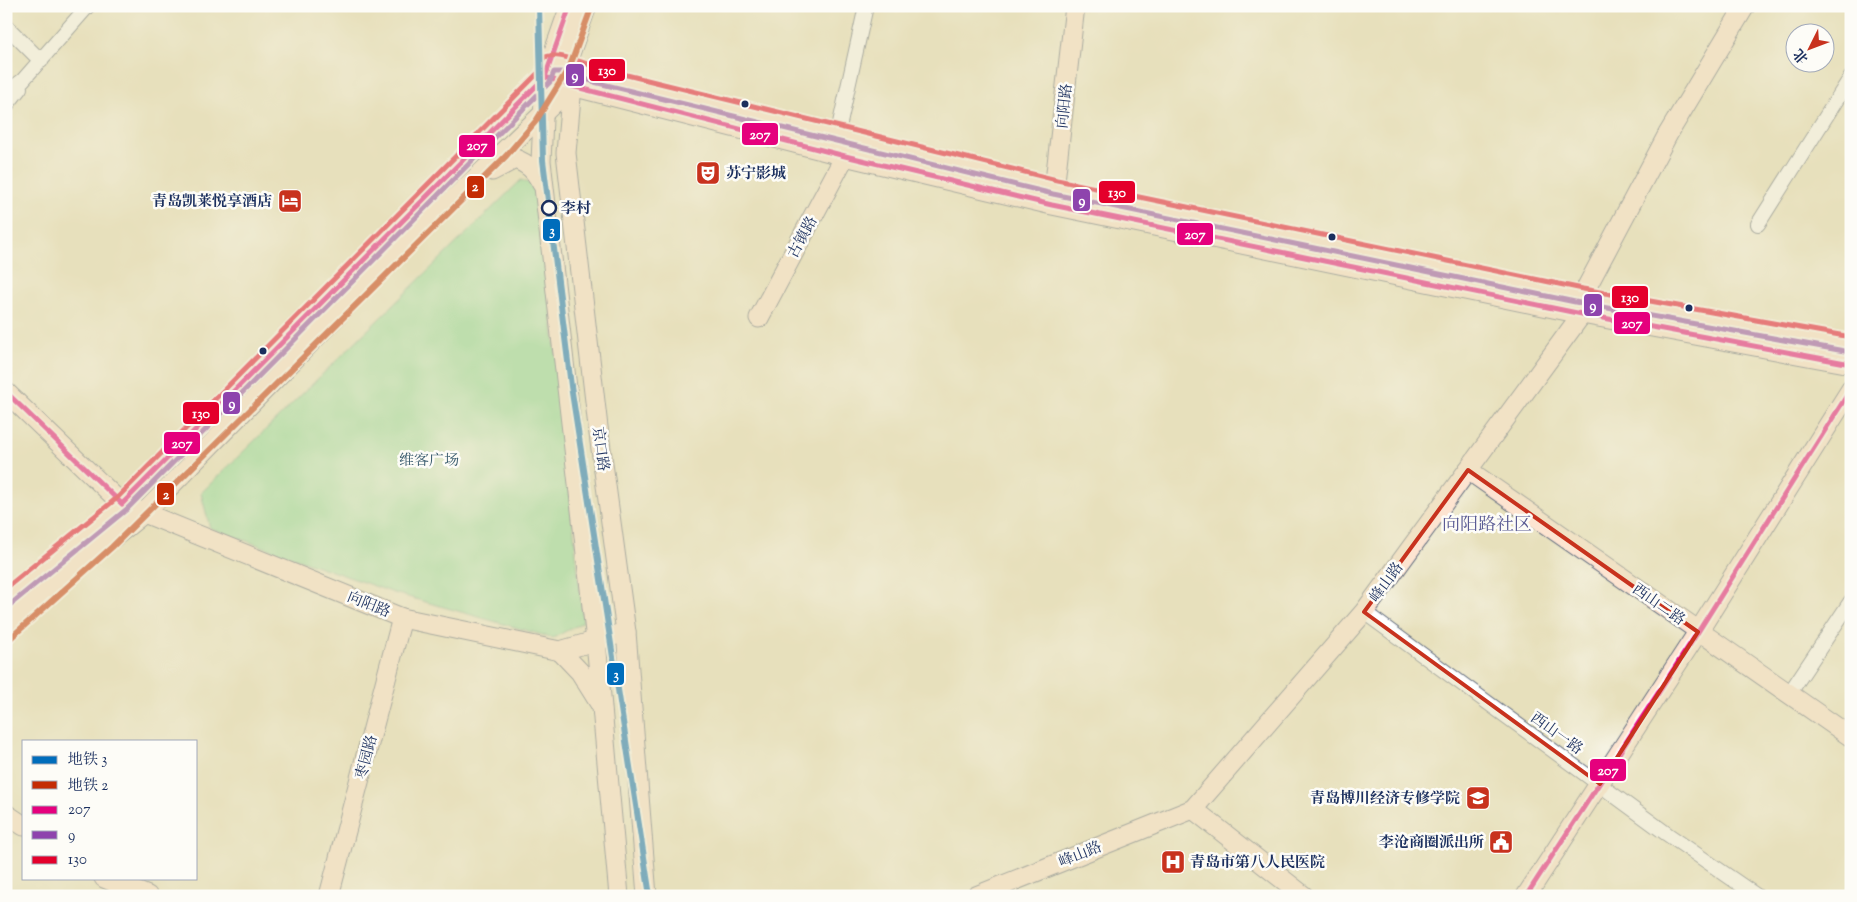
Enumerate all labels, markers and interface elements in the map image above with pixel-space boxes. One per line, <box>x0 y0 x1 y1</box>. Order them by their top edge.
north arrow <box>1784 22 1834 72</box>
text: 北 <box>1790 43 1814 67</box>
line badge: 130 <box>588 58 626 82</box>
text: 130 <box>598 62 616 82</box>
line badge: 9 <box>565 63 585 87</box>
text: 9 <box>572 67 579 87</box>
street label: 向阳路 <box>1053 83 1078 130</box>
unlabelled marker <box>740 99 750 109</box>
line badge: 207 <box>741 122 779 146</box>
text: 207 <box>750 126 771 146</box>
line badge: 207 <box>458 134 496 158</box>
text: 207 <box>467 137 488 157</box>
theatre icon: 苏宁影城 <box>695 160 721 186</box>
place label: 苏宁影城 <box>726 164 786 185</box>
line badge: 2 <box>466 175 485 199</box>
text: 2 <box>472 178 479 198</box>
line badge: 130 <box>1098 180 1136 204</box>
text: 130 <box>1108 184 1126 204</box>
hotel icon: 青岛凯莱悦享酒店 <box>277 188 303 214</box>
line badge: 9 <box>1072 188 1091 212</box>
place label: 青岛凯莱悦享酒店 <box>152 192 272 213</box>
text: 9 <box>1079 192 1086 212</box>
place label: 李村 <box>561 199 591 220</box>
marker: 李村 <box>541 200 557 216</box>
street label: 古镇路 <box>783 213 823 263</box>
line badge: 3 <box>542 218 561 242</box>
text: 3 <box>549 222 555 242</box>
line badge: 207 <box>1176 222 1214 246</box>
text: 207 <box>1185 226 1206 246</box>
unlabelled marker <box>1327 232 1337 242</box>
line badge: 130 <box>1611 285 1649 309</box>
text: 130 <box>1621 289 1639 309</box>
line badge: 9 <box>1583 293 1603 317</box>
text: 9 <box>1590 297 1597 317</box>
unlabelled marker <box>1684 303 1694 313</box>
line badge: 207 <box>1613 311 1651 335</box>
text: 207 <box>1622 315 1643 335</box>
unlabelled marker <box>258 346 268 356</box>
line badge: 9 <box>222 391 241 415</box>
text: 9 <box>229 395 236 415</box>
line badge: 130 <box>182 401 220 425</box>
text: 130 <box>192 405 210 425</box>
street label: 京口路 <box>586 425 613 473</box>
line badge: 207 <box>163 431 201 455</box>
text: 207 <box>172 435 193 455</box>
park label: 维客广场 <box>399 451 459 472</box>
line badge: 2 <box>156 482 175 506</box>
text: 2 <box>163 486 170 506</box>
district label: 向阳路社区 <box>1442 513 1532 539</box>
street label: 峰山路 <box>1365 559 1409 607</box>
street label: 西山二路 <box>1628 579 1689 631</box>
street label: 向阳路 <box>344 587 393 624</box>
line badge: 3 <box>606 662 625 686</box>
text: 3 <box>613 666 619 686</box>
street label: 西山一路 <box>1526 708 1587 760</box>
street label: 枣园路 <box>351 733 383 782</box>
legend <box>22 740 198 880</box>
text: 地铁 3 <box>68 750 107 771</box>
line badge: 207 <box>1589 758 1627 782</box>
text: 207 <box>1598 762 1619 782</box>
text: 地铁 2 <box>68 776 108 797</box>
school or university icon: 青岛博川经济专修学院 <box>1465 785 1491 811</box>
place label: 青岛博川经济专修学院 <box>1310 789 1460 810</box>
text: 207 <box>68 800 91 821</box>
text: 9 <box>68 826 75 847</box>
public building icon: 李沧商圈派出所 <box>1488 829 1514 855</box>
place label: 李沧商圈派出所 <box>1379 833 1484 854</box>
street label: 峰山路 <box>1056 837 1105 874</box>
hospital icon: 青岛市第八人民医院 <box>1160 849 1186 875</box>
text: 130 <box>68 850 87 871</box>
place label: 青岛市第八人民医院 <box>1190 853 1325 874</box>

